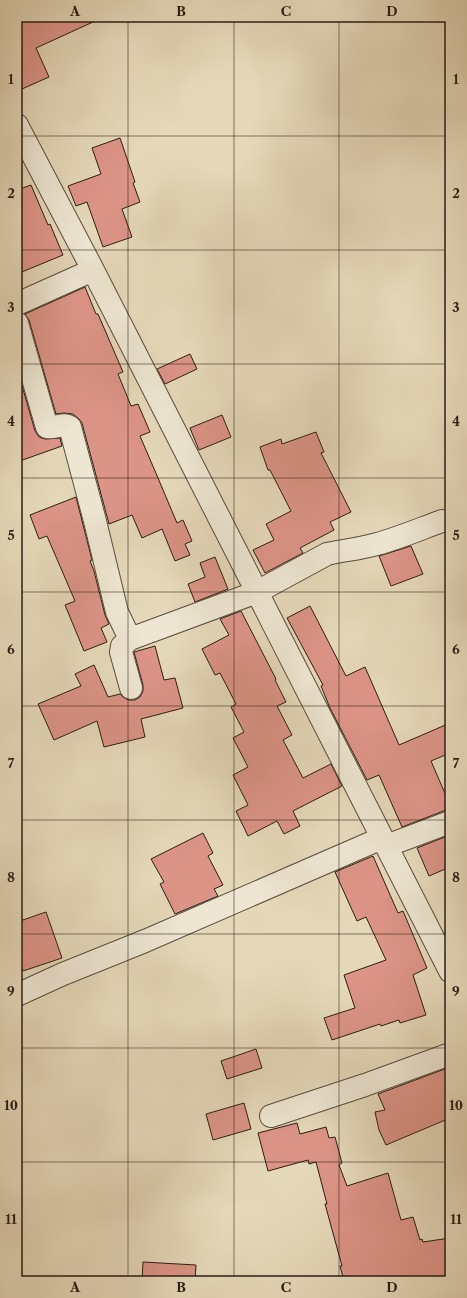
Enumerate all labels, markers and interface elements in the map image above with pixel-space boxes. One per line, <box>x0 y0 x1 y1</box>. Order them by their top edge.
text: A <box>69 3 81 19</box>
text: B <box>176 3 186 19</box>
text: C <box>281 3 291 19</box>
text: D <box>386 3 398 19</box>
text: 1 <box>8 71 14 87</box>
text: 1 <box>453 71 459 87</box>
text: 2 <box>7 185 15 201</box>
text: 2 <box>452 185 460 201</box>
text: 3 <box>7 299 15 315</box>
text: 3 <box>452 299 460 315</box>
text: 4 <box>7 413 15 429</box>
text: 4 <box>452 413 460 429</box>
text: 5 <box>7 527 15 543</box>
text: 5 <box>452 527 460 543</box>
text: 6 <box>7 641 15 657</box>
text: 6 <box>452 641 460 657</box>
text: 7 <box>8 755 15 771</box>
text: 7 <box>453 755 460 771</box>
text: 8 <box>7 869 15 885</box>
text: 8 <box>452 869 460 885</box>
text: 9 <box>7 983 15 999</box>
text: 9 <box>452 983 460 999</box>
text: 10 <box>4 1097 18 1113</box>
text: 10 <box>449 1097 463 1113</box>
text: 11 <box>5 1211 17 1227</box>
text: 11 <box>450 1211 462 1227</box>
text: A <box>69 1279 81 1295</box>
text: B <box>176 1279 186 1295</box>
text: C <box>281 1279 291 1295</box>
text: D <box>386 1279 398 1295</box>

